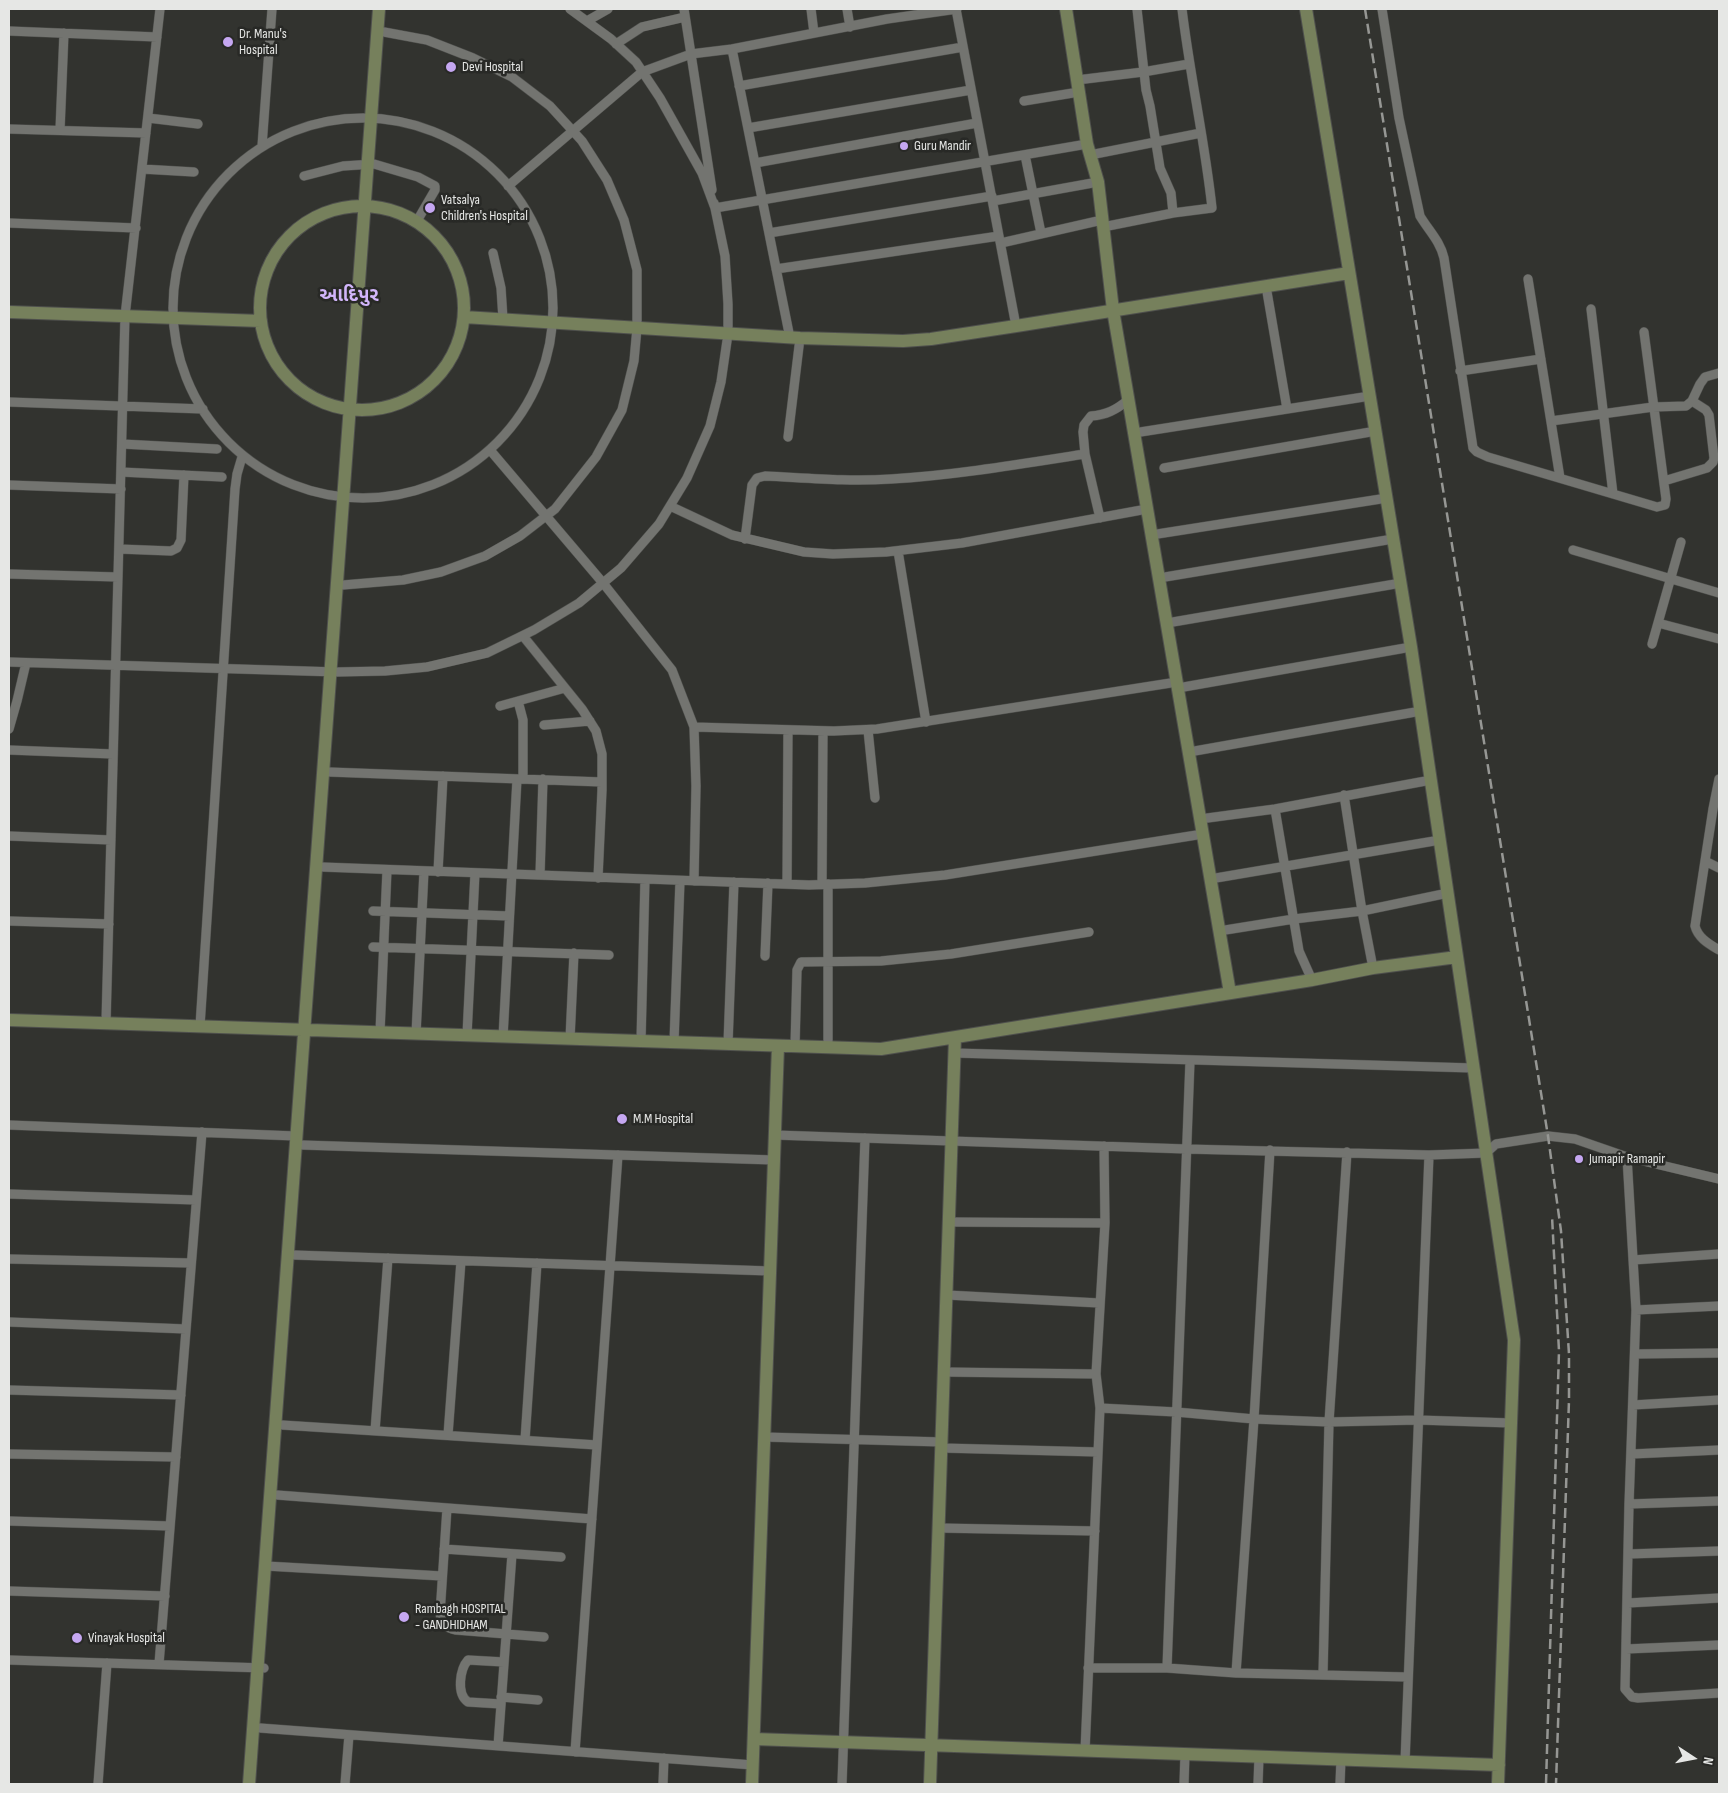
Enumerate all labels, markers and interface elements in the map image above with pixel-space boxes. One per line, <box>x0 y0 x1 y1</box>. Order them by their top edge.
place label: Dr. Manu's Hospital <box>239 26 287 58</box>
marker: Dr. Manu's Hospital <box>221 35 235 49</box>
place label: Devi Hospital <box>462 59 523 75</box>
marker: Devi Hospital <box>444 60 458 74</box>
place label: Guru Mandir <box>914 138 971 154</box>
marker: Guru Mandir <box>898 140 910 152</box>
place label: Vatsalya Children's Hospital <box>441 192 528 224</box>
marker: Vatsalya Children's Hospital <box>423 201 437 215</box>
district label: આદિપુર <box>319 285 379 307</box>
place label: M.M Hospital <box>633 1111 693 1127</box>
marker: M.M Hospital <box>615 1112 629 1126</box>
place label: Jumapir Ramapir <box>1589 1151 1665 1167</box>
marker: Jumapir Ramapir <box>1573 1153 1585 1165</box>
place label: Rambagh HOSPITAL - GANDHIDHAM <box>415 1601 506 1634</box>
marker: Rambagh HOSPITAL - GANDHIDHAM <box>397 1610 411 1624</box>
place label: Vinayak Hospital <box>88 1630 165 1646</box>
marker: Vinayak Hospital <box>70 1631 84 1645</box>
north arrow <box>1668 1733 1718 1783</box>
text: N <box>1699 1756 1717 1766</box>

